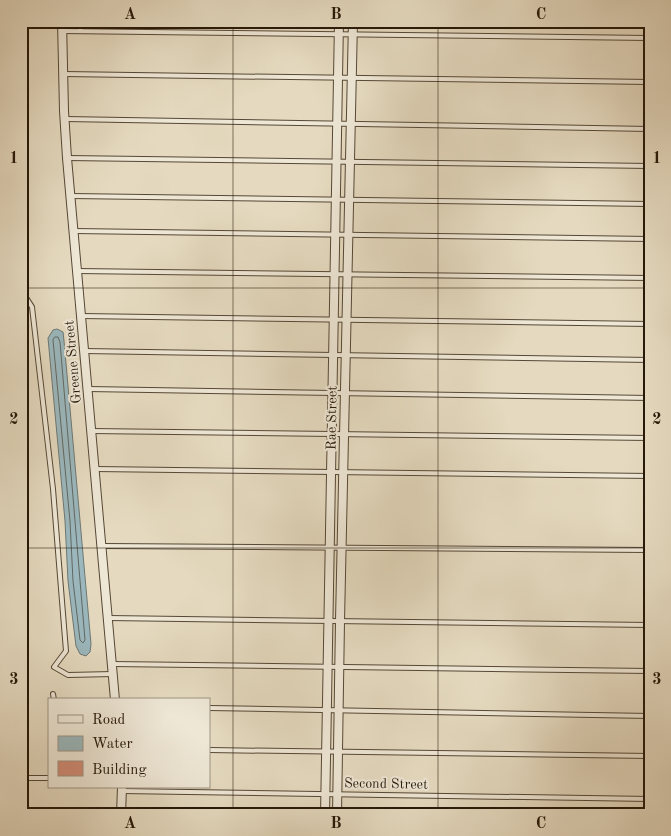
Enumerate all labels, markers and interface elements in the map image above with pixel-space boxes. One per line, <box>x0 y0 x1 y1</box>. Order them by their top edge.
text: A <box>124 7 136 23</box>
text: B <box>330 7 342 23</box>
text: C <box>536 7 546 23</box>
text: 1 <box>9 151 19 167</box>
text: 1 <box>652 151 662 167</box>
street label: Greene Street <box>62 320 84 404</box>
street label: Rae Street <box>324 386 340 450</box>
text: 2 <box>9 412 19 428</box>
text: 2 <box>652 412 662 428</box>
text: 3 <box>9 672 19 688</box>
text: 3 <box>652 672 662 688</box>
legend <box>48 698 210 788</box>
text: Road <box>92 713 126 728</box>
text: Water <box>92 737 133 752</box>
text: Building <box>92 763 147 778</box>
street label: Second Street <box>344 776 428 792</box>
text: A <box>124 816 136 832</box>
text: B <box>330 816 342 832</box>
text: C <box>536 816 546 832</box>

